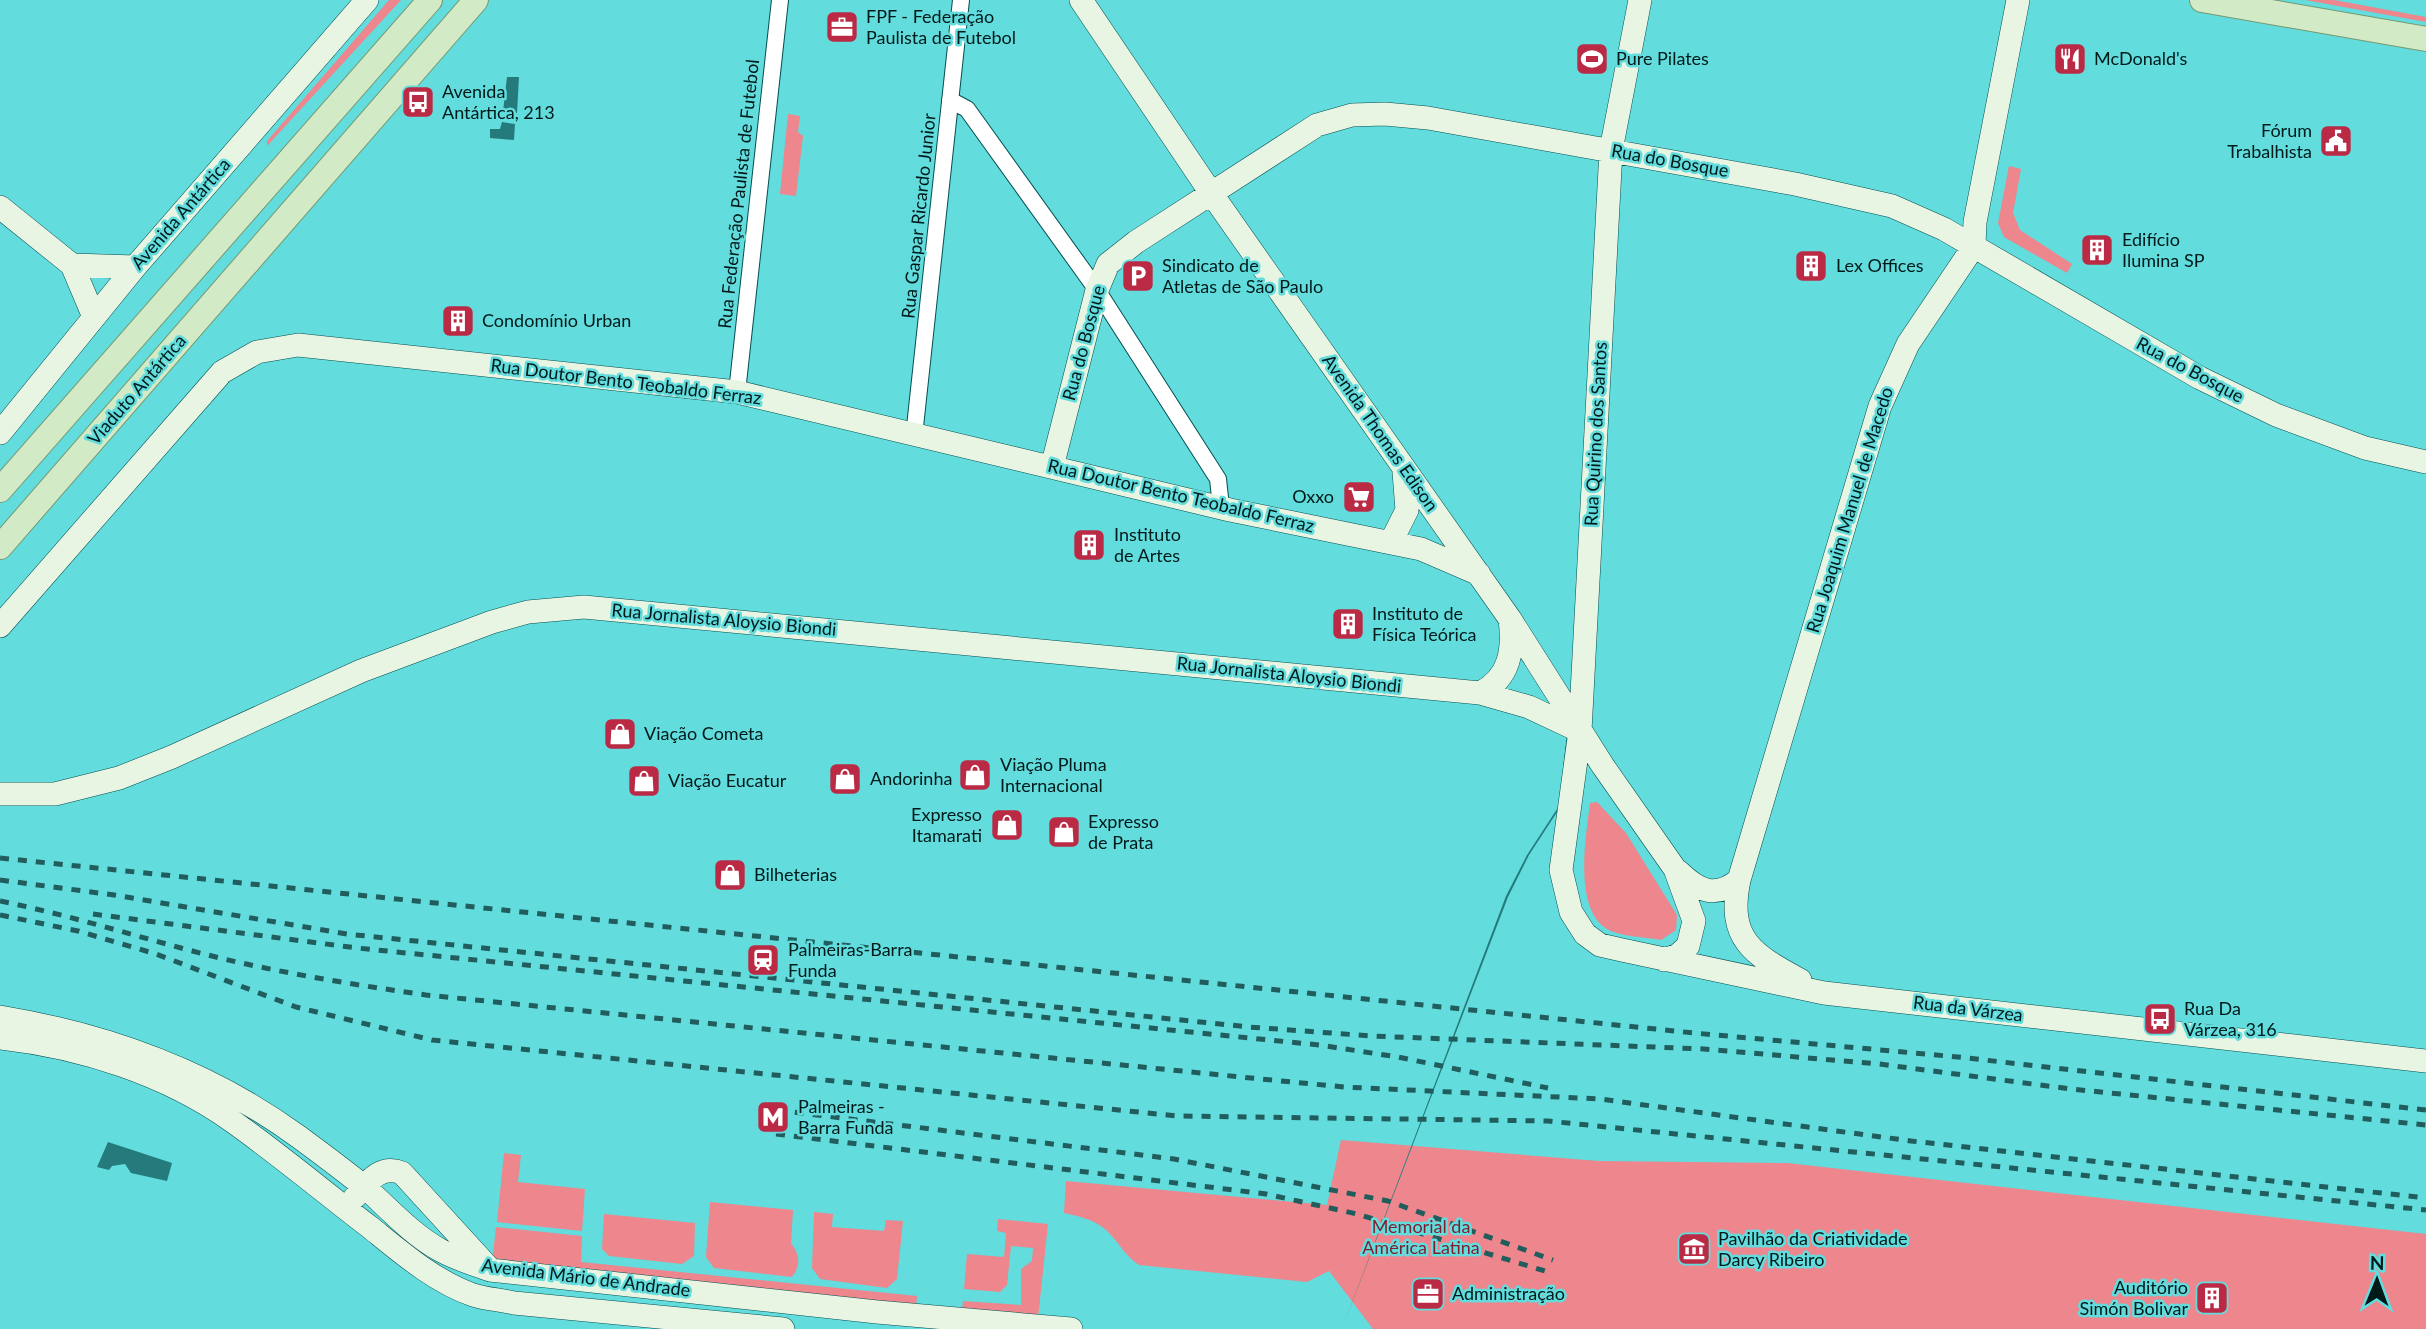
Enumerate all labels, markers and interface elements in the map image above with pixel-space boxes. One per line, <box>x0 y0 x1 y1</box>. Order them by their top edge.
place label: FPF - Federação Paulista de Futebol <box>866 5 1016 48</box>
office icon: FPF - Federação Paulista de Futebol <box>823 8 861 46</box>
sports icon: Pure Pilates <box>1573 40 1611 78</box>
restaurant icon: McDonald's <box>2051 40 2089 78</box>
place label: Pure Pilates <box>1616 47 1709 69</box>
place label: McDonald's <box>2094 47 2188 69</box>
street label: Rua Federação Paulista de Futebol <box>713 58 763 330</box>
place label: Avenida Antártica, 213 <box>442 80 555 123</box>
bus stop icon: Avenida Antártica, 213 <box>399 83 437 121</box>
street label: Rua Gaspar Ricardo Junior <box>896 112 940 320</box>
place label: Fórum Trabalhista <box>2227 119 2312 162</box>
public building icon: Fórum Trabalhista <box>2317 122 2355 160</box>
street label: Rua do Bosque <box>1610 139 1730 181</box>
street label: Avenida Antártica <box>126 153 234 273</box>
place label: Edifício Ilumina SP <box>2122 228 2205 271</box>
building icon: Edifício Ilumina SP <box>2078 231 2116 269</box>
building icon: Lex Offices <box>1792 247 1830 285</box>
place label: Sindicato de Atletas de São Paulo <box>1162 254 1323 297</box>
place label: Lex Offices <box>1836 254 1924 276</box>
parking icon: Sindicato de Atletas de São Paulo <box>1119 257 1157 295</box>
street label: Rua do Bosque <box>1057 283 1109 403</box>
building icon: Condomínio Urban <box>439 302 477 340</box>
place label: Condomínio Urban <box>482 309 631 331</box>
street label: Viaduto Antártica <box>82 330 190 449</box>
street label: Rua do Bosque <box>2133 332 2248 407</box>
street label: Rua Quirino dos Santos <box>1579 341 1611 527</box>
street label: Avenida Thomas Edison <box>1318 350 1443 515</box>
street label: Rua Doutor Bento Teobaldo Ferraz <box>490 353 763 409</box>
street label: Rua Joaquim Manuel de Macedo <box>1801 384 1897 635</box>
street label: Rua Doutor Bento Teobaldo Ferraz <box>1046 454 1316 536</box>
supermarket icon: Oxxo <box>1340 478 1378 516</box>
place label: Oxxo <box>1292 485 1334 507</box>
place label: Instituto de Artes <box>1114 523 1181 566</box>
building icon: Instituto de Artes <box>1070 526 1108 564</box>
street label: Rua Jornalista Aloysio Biondi <box>611 598 837 640</box>
place label: Instituto de Física Teórica <box>1372 602 1476 645</box>
building icon: Instituto de Física Teórica <box>1329 605 1367 643</box>
street label: Rua Jornalista Aloysio Biondi <box>1176 651 1402 697</box>
shop icon: Viação Cometa <box>601 715 639 753</box>
place label: Viação Cometa <box>644 722 764 744</box>
place label: Viação Pluma Internacional <box>1000 753 1107 796</box>
shop icon: Viação Pluma Internacional <box>956 756 994 794</box>
shop icon: Andorinha <box>826 760 864 798</box>
shop icon: Viação Eucatur <box>625 762 663 800</box>
place label: Andorinha <box>870 767 952 789</box>
place label: Viação Eucatur <box>668 769 787 791</box>
place label: Expresso Itamarati <box>911 803 982 846</box>
shop icon: Expresso Itamarati <box>988 806 1026 844</box>
place label: Expresso de Prata <box>1088 810 1159 853</box>
shop icon: Expresso de Prata <box>1045 813 1083 851</box>
shop icon: Bilheterias <box>711 856 749 894</box>
place label: Bilheterias <box>754 863 837 885</box>
place label: Palmeiras-Barra Funda <box>788 938 913 981</box>
station icon: Palmeiras-Barra Funda <box>744 941 782 979</box>
street label: Rua da Várzea <box>1912 990 2024 1026</box>
place label: Rua Da Várzea, 316 <box>2184 997 2277 1040</box>
bus stop icon: Rua Da Várzea, 316 <box>2141 1000 2179 1038</box>
place label: Palmeiras - Barra Funda <box>798 1095 894 1138</box>
metro station icon: Palmeiras - Barra Funda <box>754 1098 792 1136</box>
park label: Memorial da América Latina <box>1362 1215 1480 1258</box>
place label: Pavilhão da Criatividade Darcy Ribeiro <box>1718 1227 1908 1270</box>
museum icon: Pavilhão da Criatividade Darcy Ribeiro <box>1675 1230 1713 1268</box>
north arrow <box>2342 1245 2412 1315</box>
text: N <box>2370 1251 2385 1274</box>
street label: Avenida Mário de Andrade <box>481 1253 692 1301</box>
office icon: Administração <box>1409 1275 1447 1313</box>
place label: Auditório Simón Bolivar <box>2079 1276 2188 1319</box>
building icon: Auditório Simón Bolivar <box>2193 1279 2231 1317</box>
place label: Administração <box>1452 1282 1565 1304</box>

